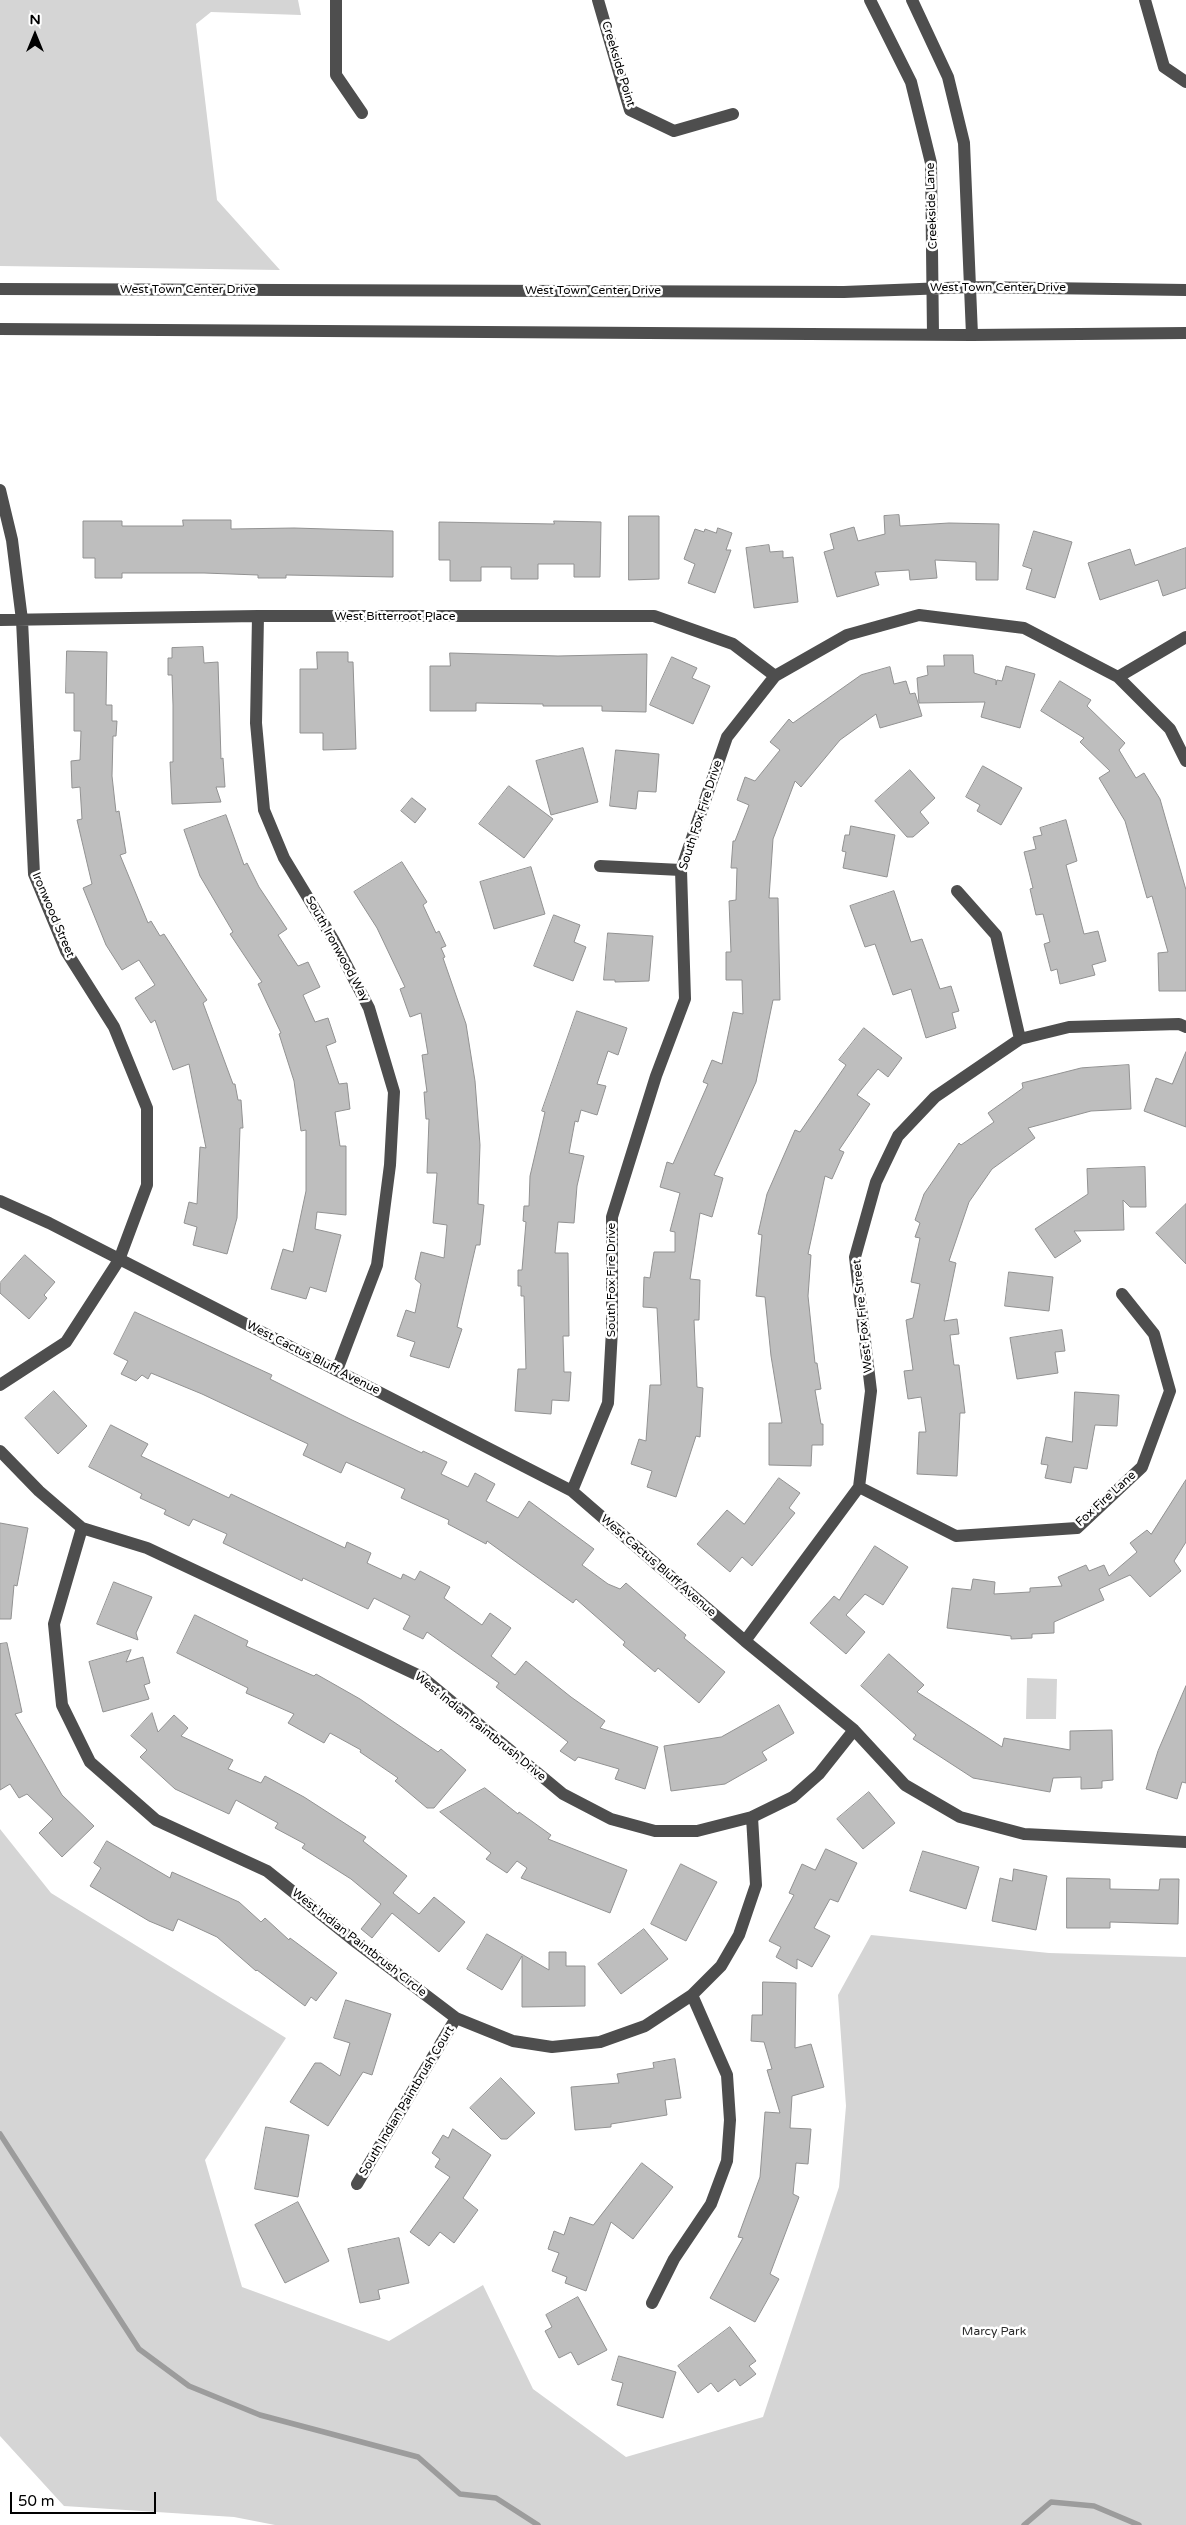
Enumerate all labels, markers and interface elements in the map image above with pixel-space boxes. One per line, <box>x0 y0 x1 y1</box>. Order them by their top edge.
north arrow <box>10 10 60 60</box>
text: N <box>29 11 41 28</box>
street label: Creekside Point <box>598 19 638 109</box>
street label: Creekside Lane <box>923 162 941 250</box>
street label: West Town Center Drive <box>930 281 1066 295</box>
street label: West Town Center Drive <box>120 283 256 297</box>
street label: West Town Center Drive <box>525 284 661 298</box>
street label: West Bitterroot Place <box>334 610 456 624</box>
street label: South Fox Fire Drive <box>676 758 726 872</box>
street label: Ironwood Street <box>29 870 77 960</box>
street label: South Ironwood Way <box>302 894 372 1004</box>
street label: South Fox Fire Drive <box>605 1223 619 1337</box>
street label: West Fox Fire Street <box>850 1258 876 1374</box>
street label: West Cactus Bluff Avenue <box>244 1318 382 1398</box>
street label: Fox Fire Lane <box>1073 1468 1139 1530</box>
street label: West Cactus Bluff Avenue <box>597 1512 719 1620</box>
street label: West Indian Paintbrush Drive <box>412 1670 548 1784</box>
street label: West Indian Paintbrush Circle <box>289 1886 429 2000</box>
street label: South Indian Paintbrush Court <box>356 2023 458 2179</box>
park label: Marcy Park <box>962 2325 1026 2339</box>
scale bar <box>12 2482 159 2514</box>
text: 50 m <box>18 2492 55 2510</box>

